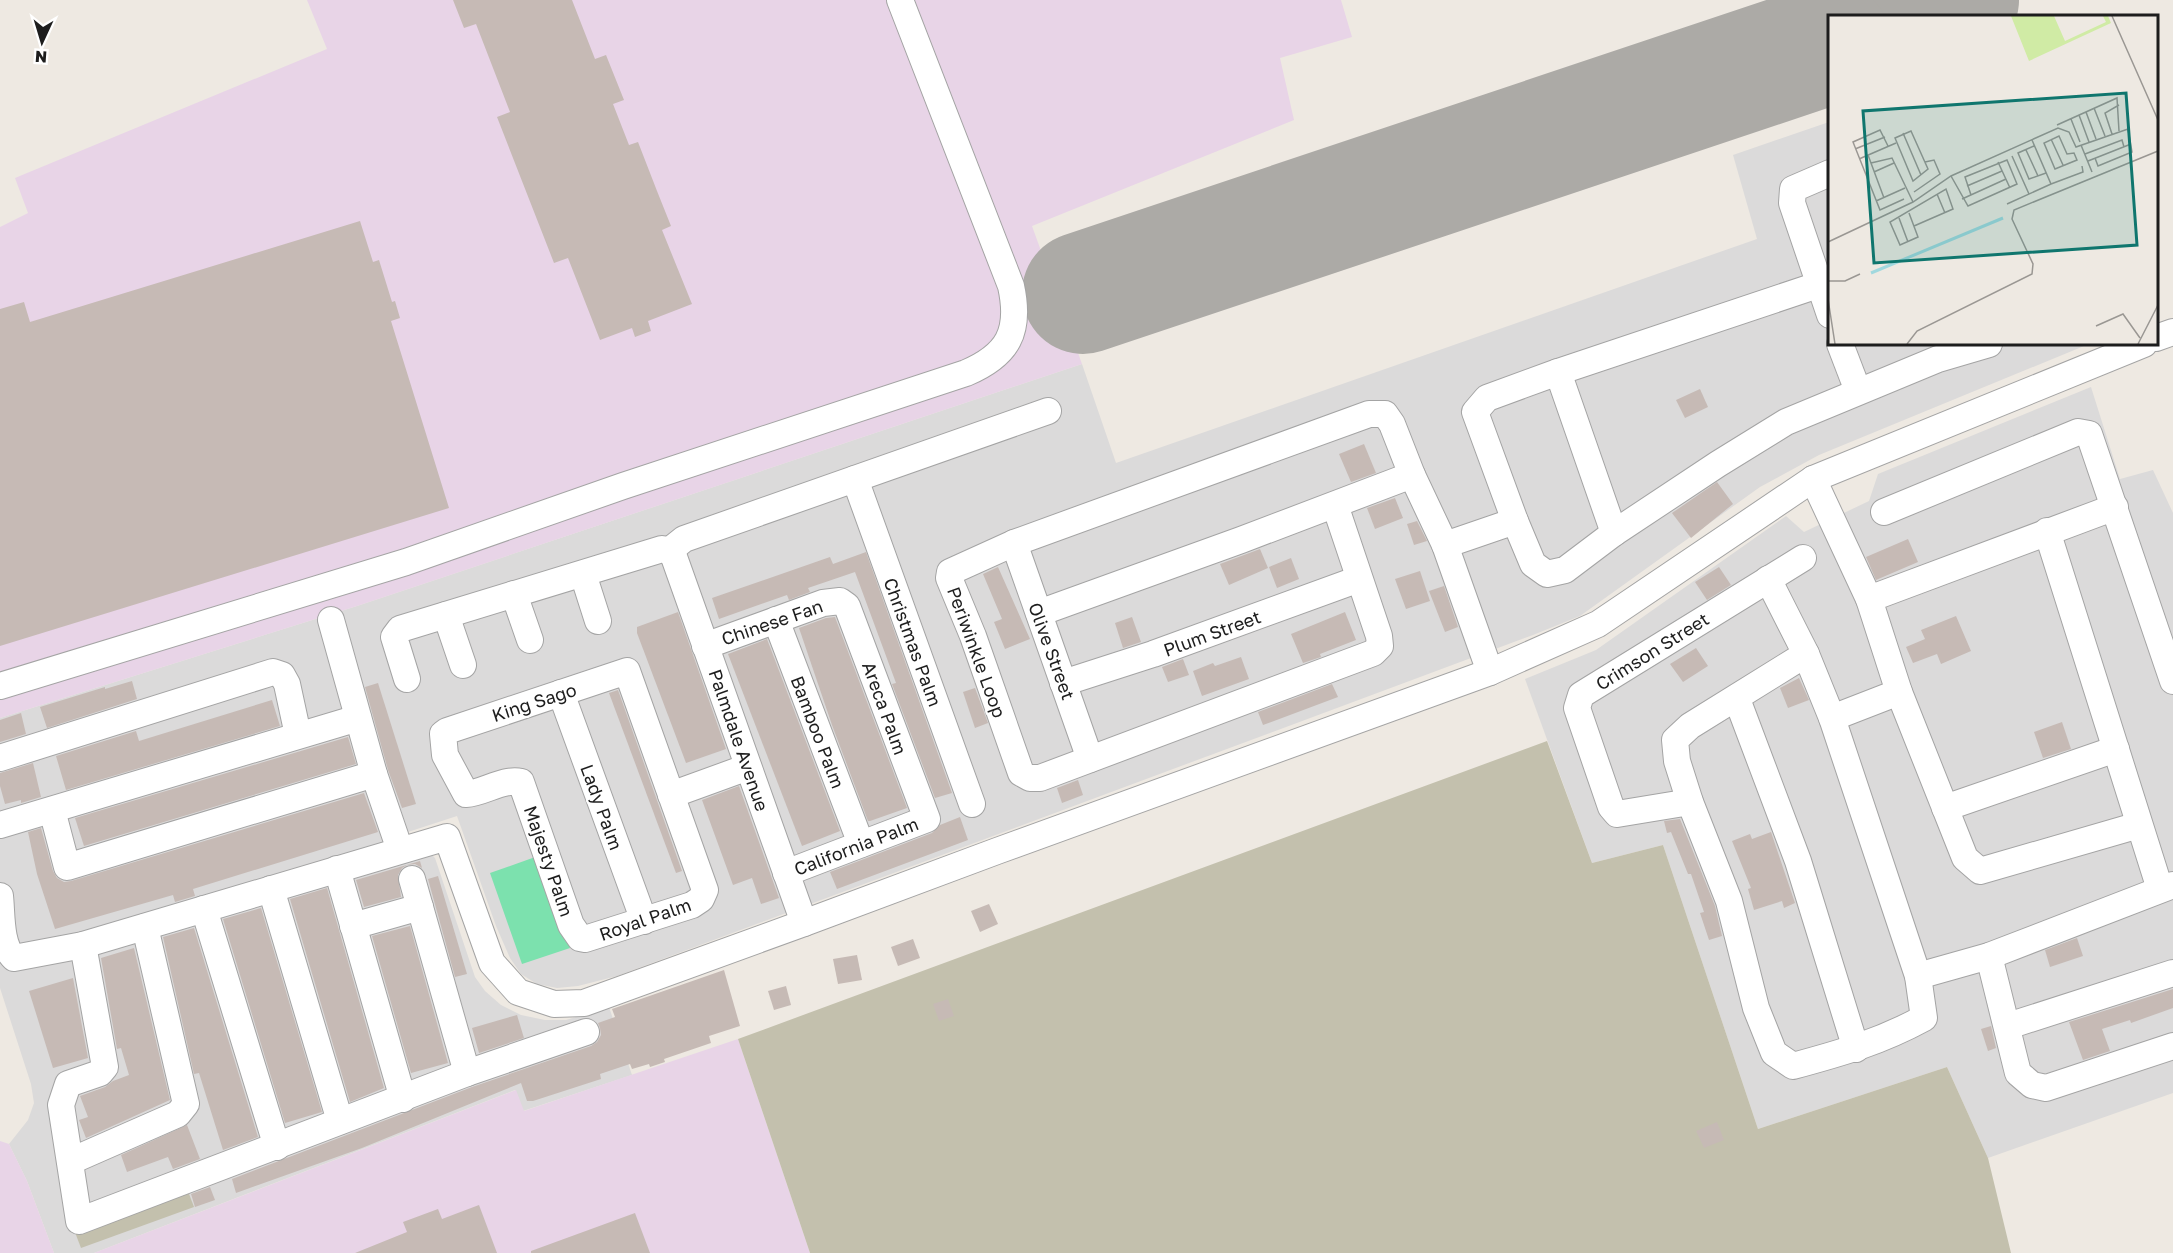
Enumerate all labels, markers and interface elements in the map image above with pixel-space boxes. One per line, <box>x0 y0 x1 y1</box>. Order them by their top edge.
north arrow <box>12 12 72 72</box>
inset map <box>1828 15 2158 345</box>
text: N <box>34 47 48 67</box>
street label: Christmas Palm <box>879 575 947 709</box>
street label: Periwinkle Loop <box>943 583 1011 721</box>
street label: Chinese Fan <box>718 594 826 650</box>
street label: Olive Street <box>1024 599 1080 703</box>
street label: Plum Street <box>1160 605 1264 661</box>
street label: Crimson Street <box>1591 607 1713 695</box>
street label: Areca Palm <box>858 659 912 757</box>
street label: Palmdale Avenue <box>704 666 774 814</box>
street label: Bamboo Palm <box>786 673 850 791</box>
street label: King Sago <box>489 678 579 726</box>
street label: Lady Palm <box>576 761 628 853</box>
street label: Majesty Palm <box>520 803 578 919</box>
street label: California Palm <box>791 812 921 880</box>
street label: Royal Palm <box>596 893 694 945</box>

